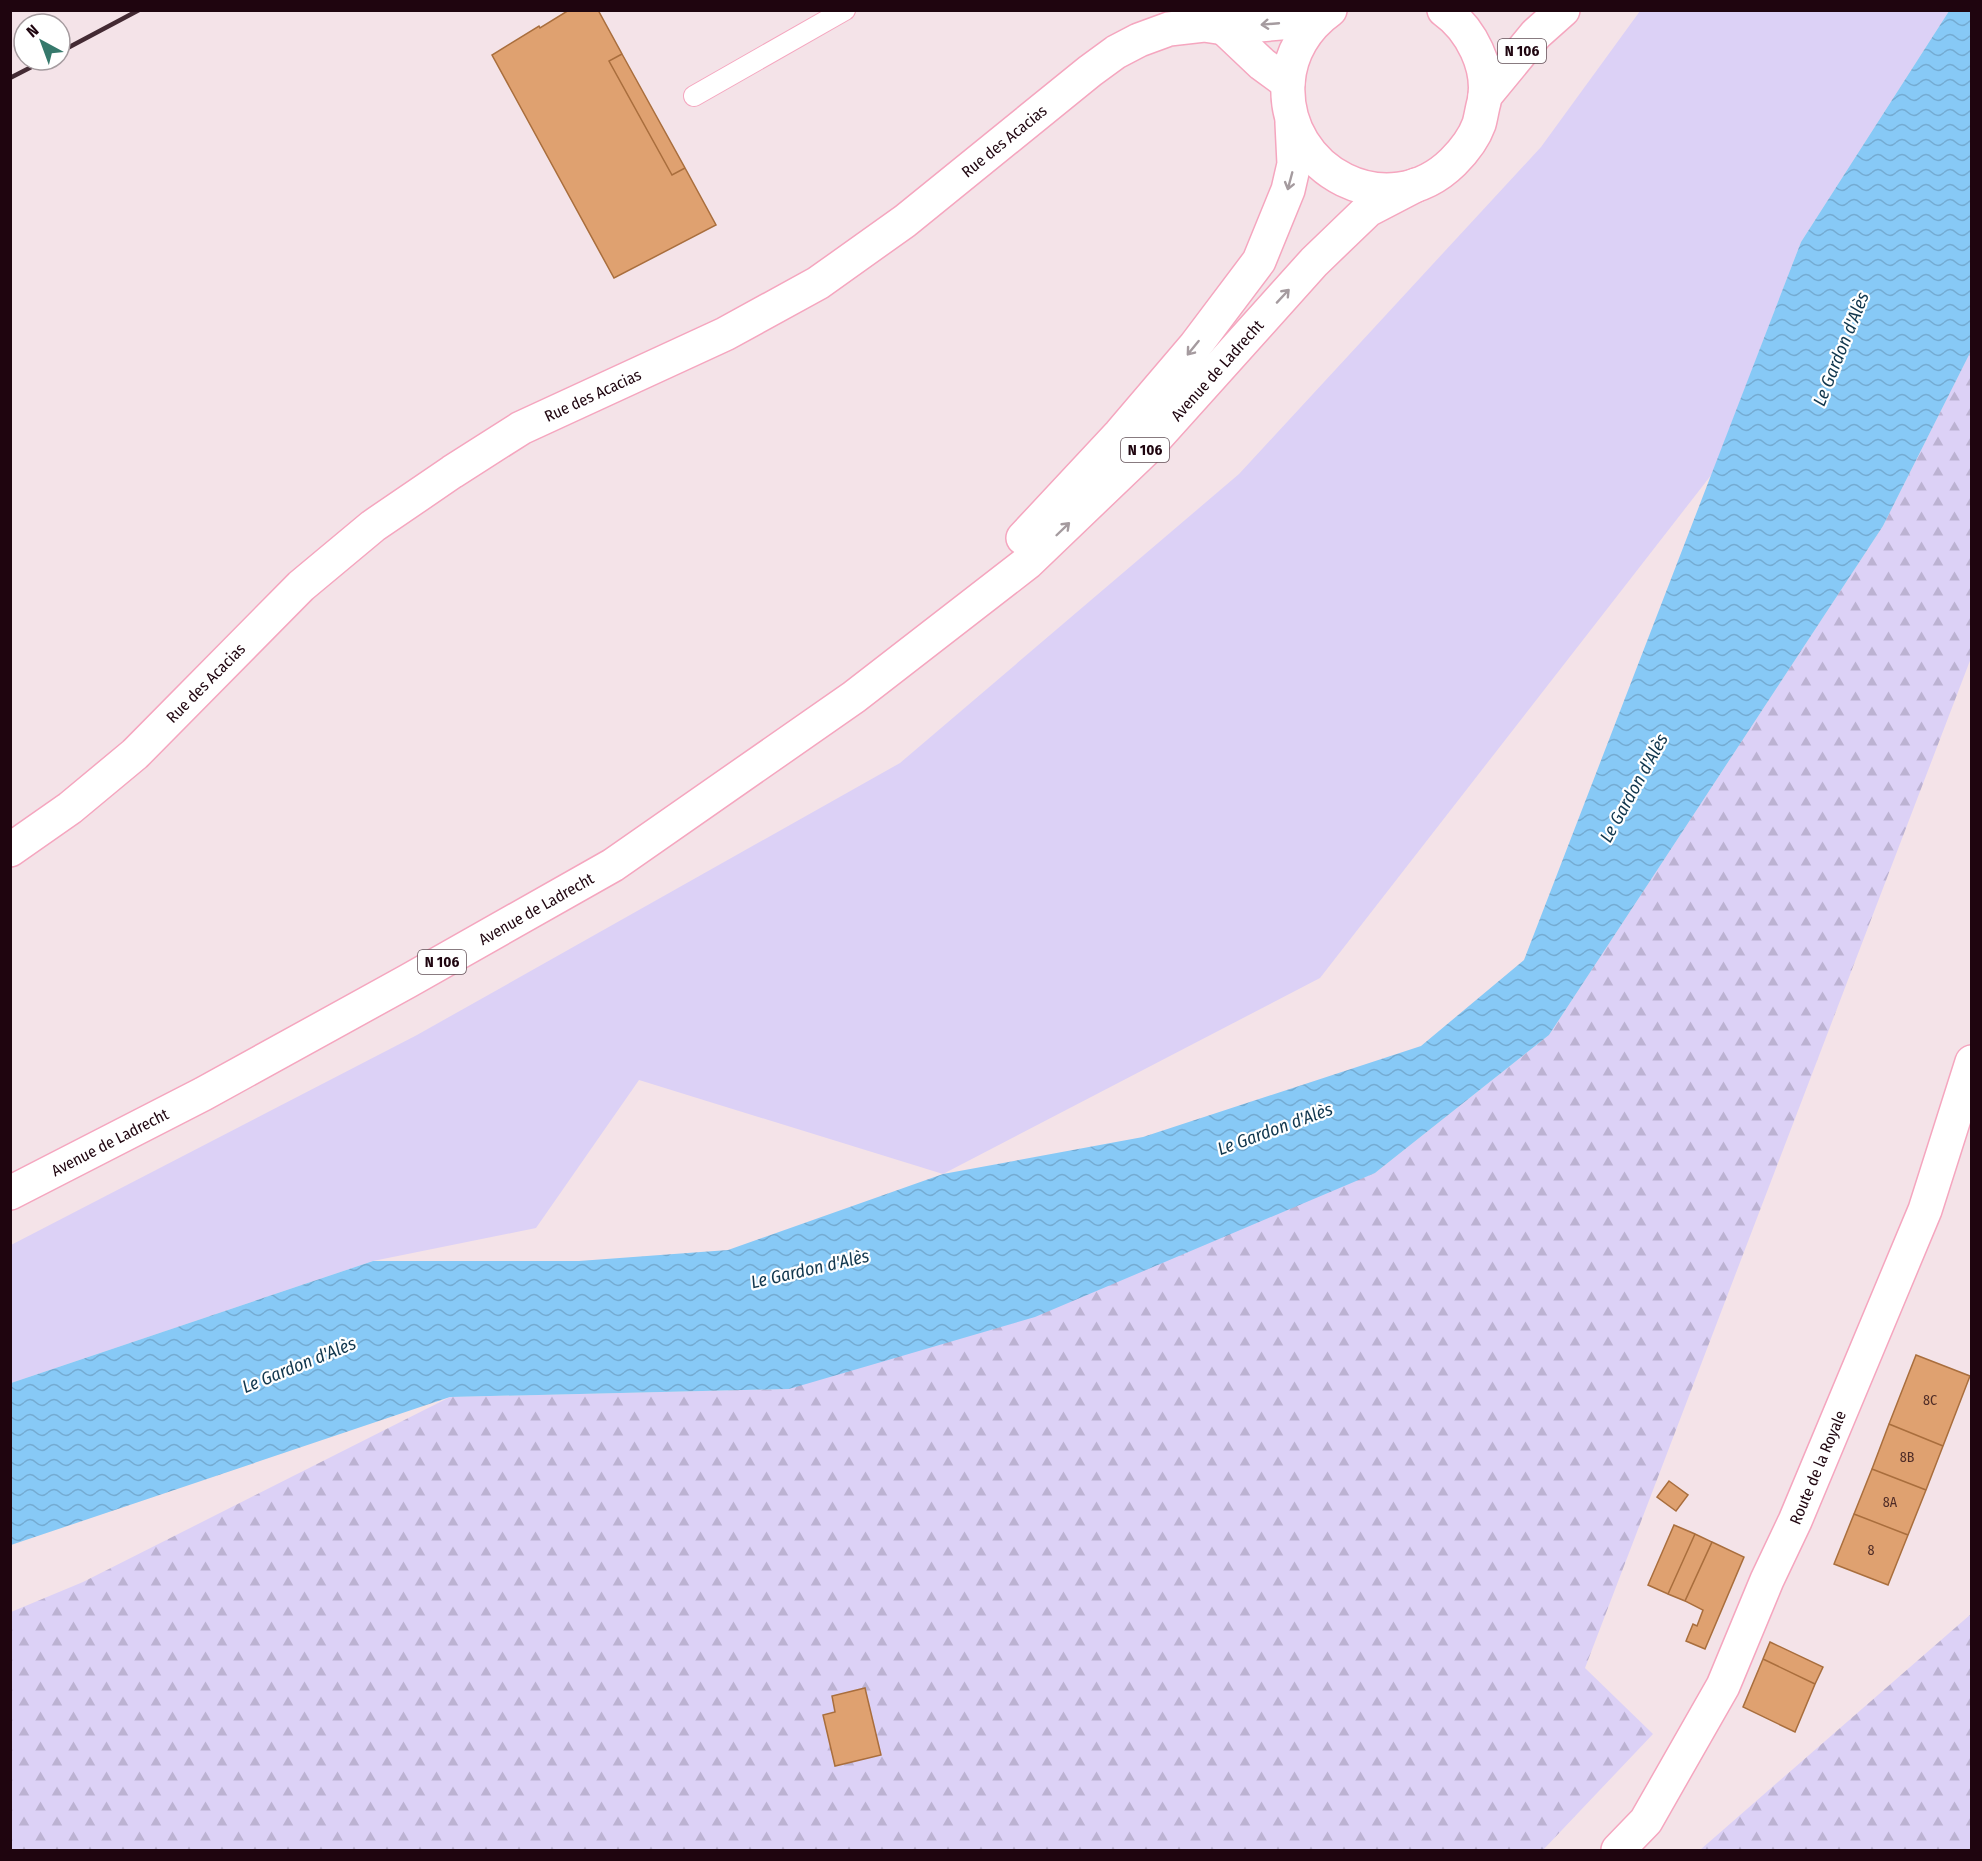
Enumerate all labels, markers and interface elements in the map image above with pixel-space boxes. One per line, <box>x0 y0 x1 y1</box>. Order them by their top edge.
north arrow <box>12 12 72 72</box>
one-way arrow <box>1261 19 1280 30</box>
text: N <box>23 21 42 41</box>
road number: N 106 <box>1498 39 1546 63</box>
street label: Rue des Acacias <box>958 101 1051 181</box>
one-way arrow <box>1284 171 1295 190</box>
one-way arrow <box>1276 288 1290 303</box>
water label: Le Gardon d'Alès <box>1808 289 1874 409</box>
street label: Avenue de Ladrecht <box>1167 315 1268 425</box>
one-way arrow <box>1186 340 1200 355</box>
street label: Rue des Acacias <box>541 365 644 426</box>
road number: N 106 <box>1121 438 1169 462</box>
one-way arrow <box>1055 521 1070 536</box>
street label: Rue des Acacias <box>162 639 249 727</box>
water label: Le Gardon d'Alès <box>1595 729 1673 846</box>
street label: Avenue de Ladrecht <box>475 869 598 949</box>
road number: N 106 <box>418 950 466 974</box>
water label: Le Gardon d'Alès <box>1214 1098 1336 1160</box>
street label: Avenue de Ladrecht <box>48 1104 172 1180</box>
water label: Le Gardon d'Alès <box>749 1245 872 1293</box>
water label: Le Gardon d'Alès <box>239 1332 359 1398</box>
house number: 8C <box>1923 1392 1937 1409</box>
street label: Route de la Royale <box>1786 1408 1850 1527</box>
house number: 8B <box>1900 1449 1915 1466</box>
house number: 8A <box>1883 1494 1898 1511</box>
house number: 8 <box>1868 1542 1875 1559</box>

